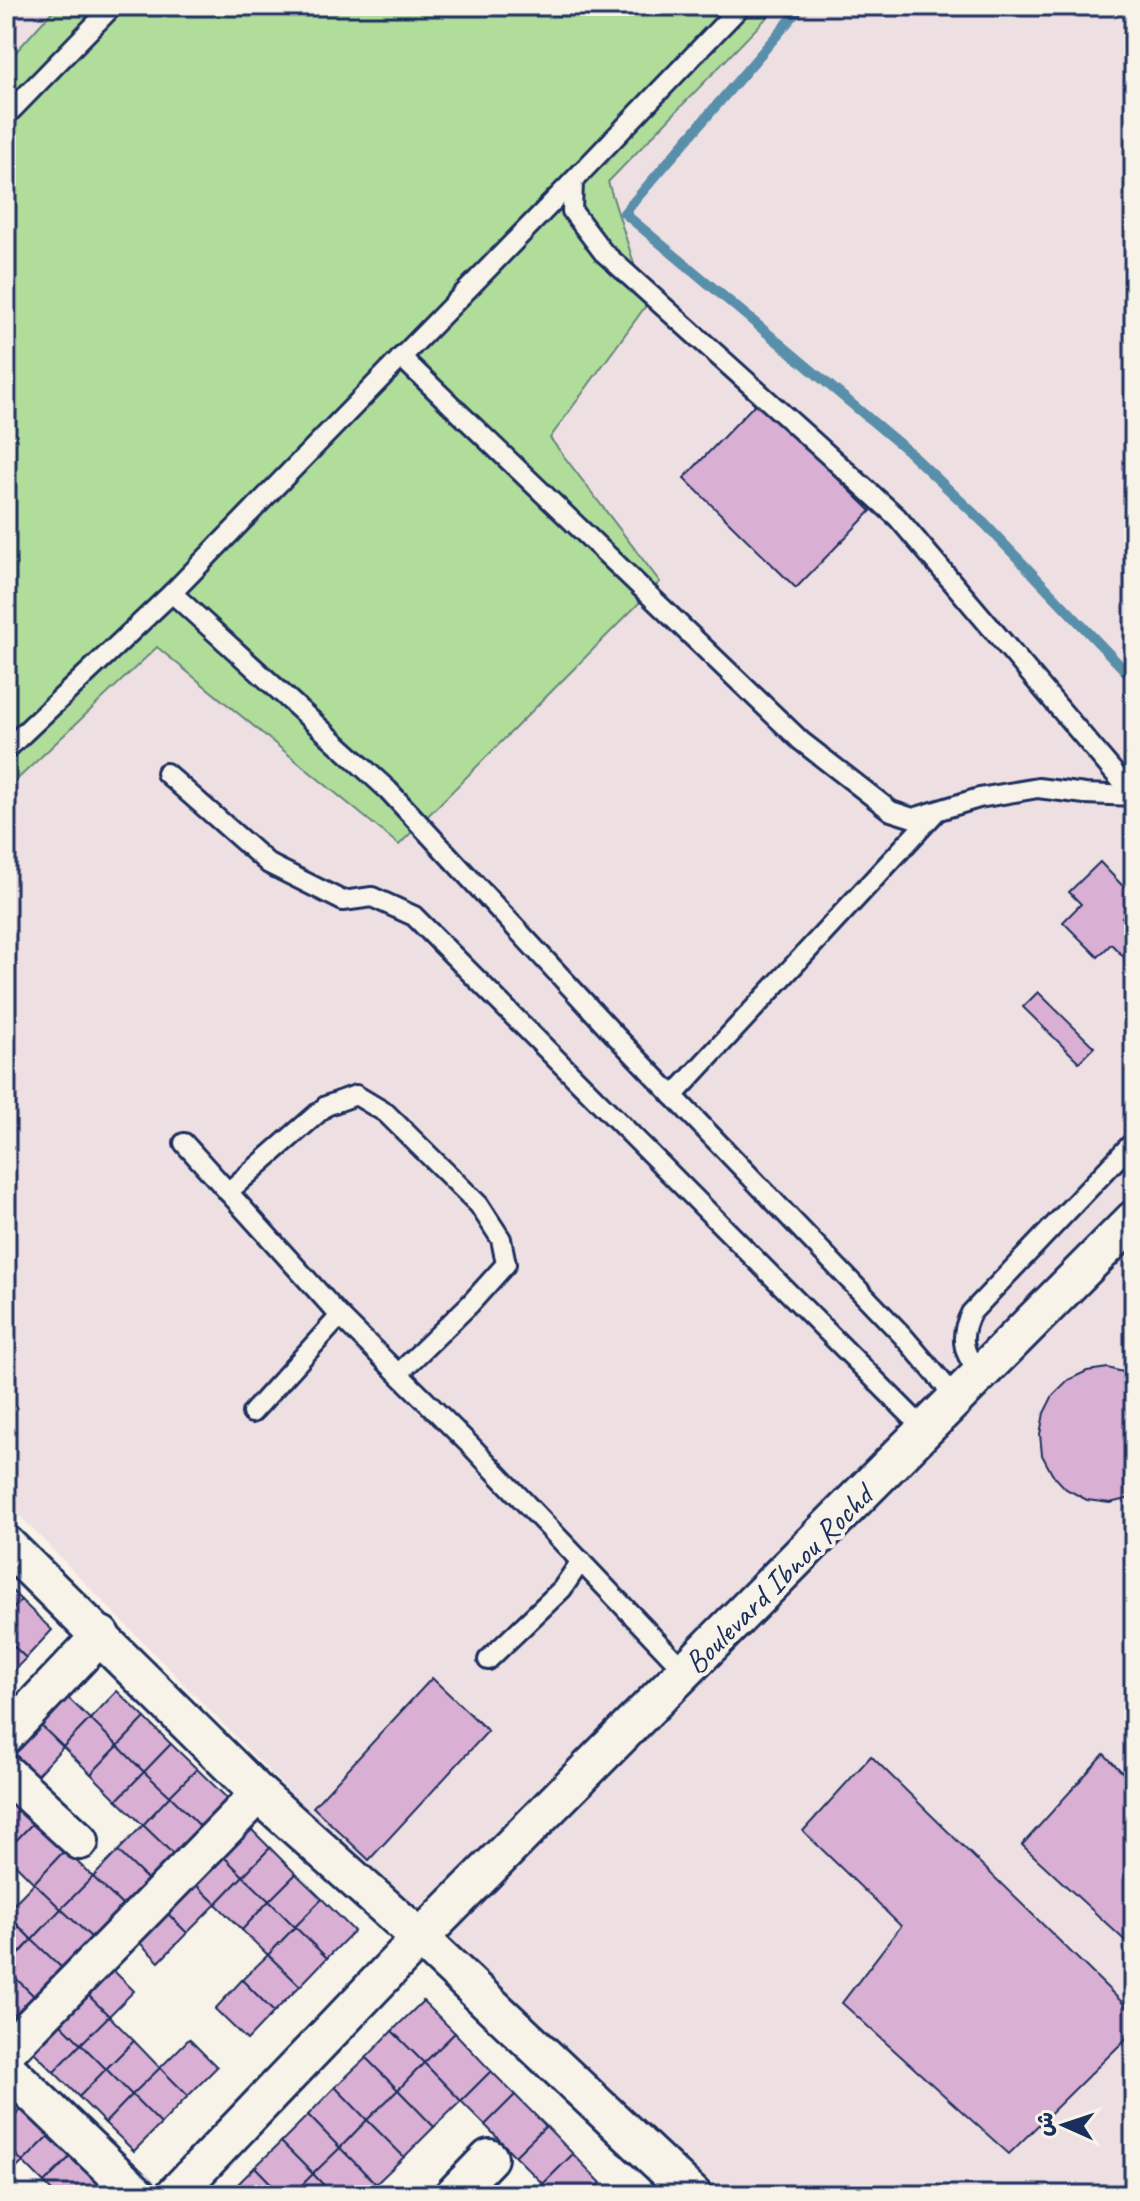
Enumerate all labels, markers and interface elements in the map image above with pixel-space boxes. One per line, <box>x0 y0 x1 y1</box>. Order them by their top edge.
street label: Boulevard Ibnou Rochd <box>675 1473 885 1682</box>
north arrow <box>1024 2085 1104 2165</box>
text: ش <box>1030 2111 1060 2137</box>

